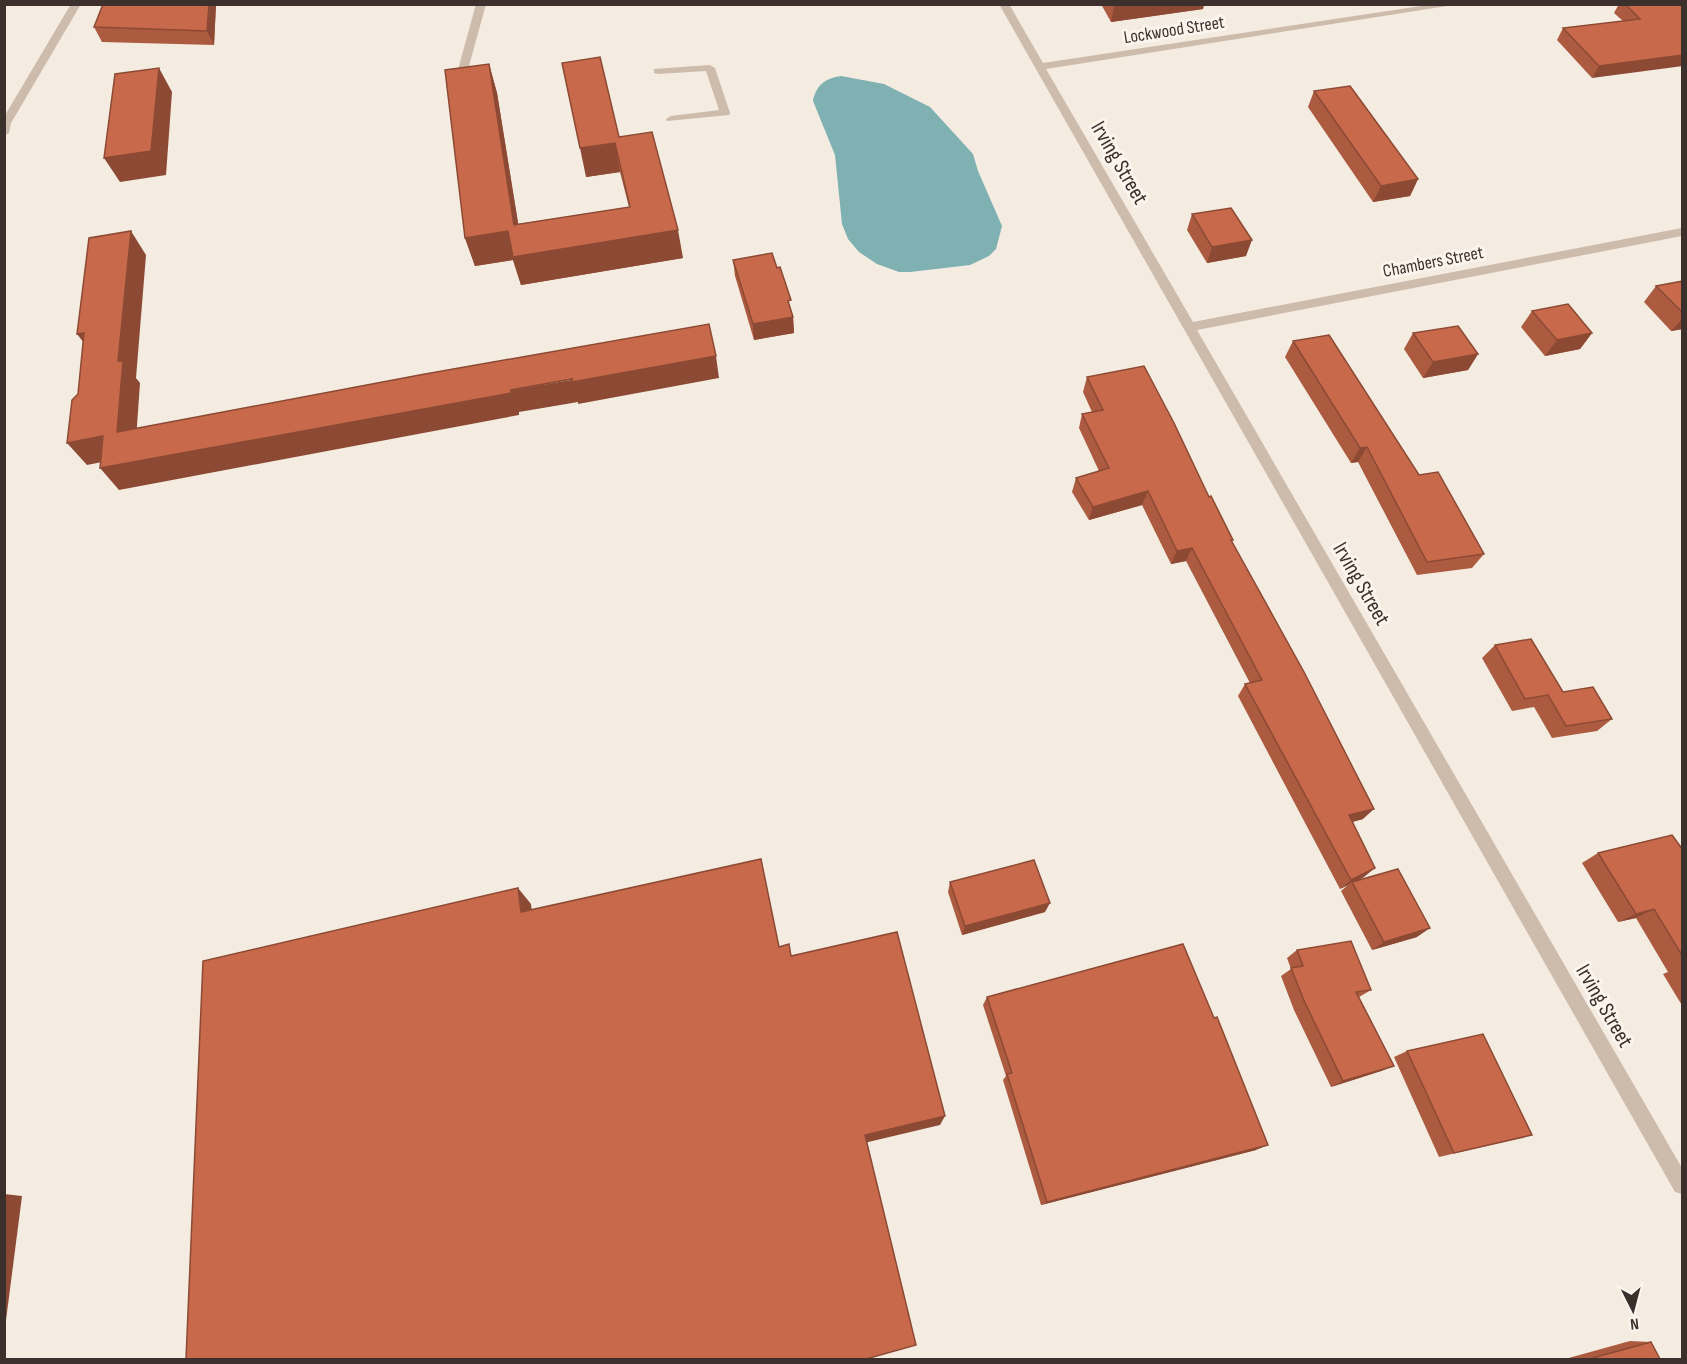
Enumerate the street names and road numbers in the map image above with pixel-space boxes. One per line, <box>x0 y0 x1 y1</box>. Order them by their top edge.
street label: Lockwood Street <box>1122 12 1226 48</box>
street label: Irving Street <box>1084 117 1154 210</box>
street label: Chambers Street <box>1381 242 1485 282</box>
street label: Irving Street <box>1326 538 1396 631</box>
street label: Irving Street <box>1569 960 1639 1053</box>

